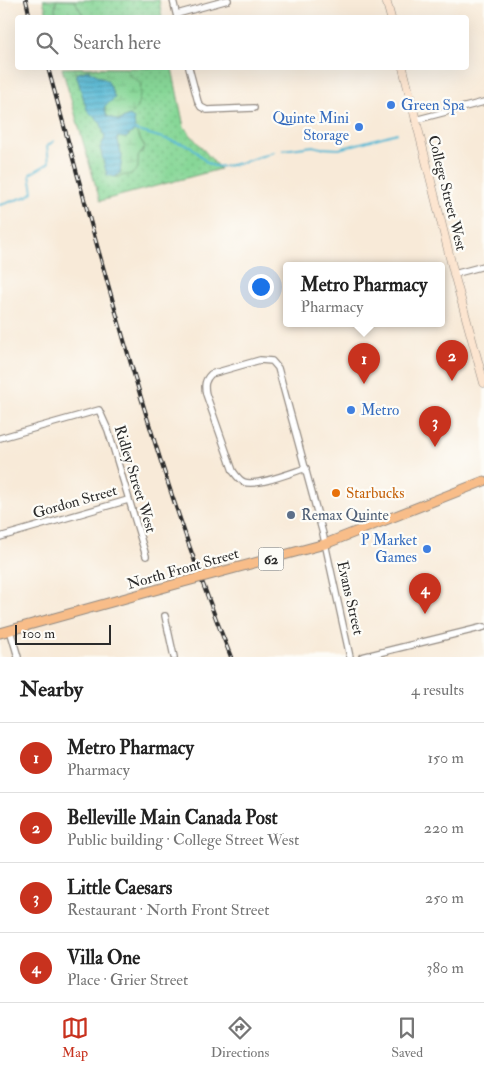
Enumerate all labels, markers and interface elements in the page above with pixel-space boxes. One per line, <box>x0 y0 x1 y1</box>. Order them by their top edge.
search box <box>15 15 469 70</box>
icon: search <box>33 29 61 57</box>
text: Search here <box>73 31 161 55</box>
place label: Green Spa <box>401 96 466 116</box>
marker: Green Spa <box>385 99 397 111</box>
place label: Quinte Mini Storage <box>272 109 349 145</box>
marker: Quinte Mini Storage <box>353 121 365 133</box>
street label: College Street West <box>423 133 471 253</box>
popup <box>283 262 445 327</box>
text: Metro Pharmacy <box>301 273 427 297</box>
your location <box>248 274 274 300</box>
text: Pharmacy <box>301 297 363 317</box>
pin: 2 <box>436 340 468 381</box>
pin: 1 <box>348 343 380 384</box>
place label: Metro <box>361 401 399 420</box>
marker: Metro <box>345 404 357 416</box>
pin: 3 <box>419 406 451 447</box>
street label: Ridley Street West <box>110 423 160 535</box>
street label: Gordon Street <box>31 481 120 523</box>
place label: Starbucks <box>346 484 404 503</box>
marker: Starbucks <box>330 487 342 499</box>
place label: Remax Quinte <box>301 506 389 525</box>
marker: Remax Quinte <box>285 509 297 521</box>
place label: P Market Games <box>361 531 417 567</box>
marker: P Market Games <box>421 543 433 555</box>
street label: North Front Street <box>125 544 241 594</box>
road number: 62 <box>258 548 284 570</box>
street label: Evans Street <box>332 559 368 637</box>
pin: 4 <box>409 573 441 614</box>
scale bar <box>15 622 111 645</box>
text: 100 m <box>22 625 55 642</box>
text: Nearby <box>20 676 83 703</box>
text: 4 results <box>411 680 464 700</box>
text: Metro Pharmacy <box>67 736 194 760</box>
text: 1 <box>33 748 39 768</box>
text: 150 m <box>427 748 464 768</box>
text: Pharmacy <box>67 760 130 780</box>
text: Belleville Main Canada Post <box>67 806 278 830</box>
text: 2 <box>32 818 40 838</box>
text: 220 m <box>424 818 464 838</box>
text: Public building · College Street West <box>67 830 299 850</box>
text: Little Caesars <box>67 876 172 900</box>
text: 3 <box>33 888 39 908</box>
text: 250 m <box>425 888 464 908</box>
text: Restaurant · North Front Street <box>67 900 269 920</box>
text: Villa One <box>67 946 140 970</box>
text: 4 <box>32 958 40 978</box>
text: 380 m <box>426 958 464 978</box>
text: Place · Grier Street <box>67 970 188 990</box>
tab: Map <box>61 1014 89 1061</box>
tab: Directions <box>211 1014 269 1061</box>
tab: Saved <box>391 1014 423 1061</box>

